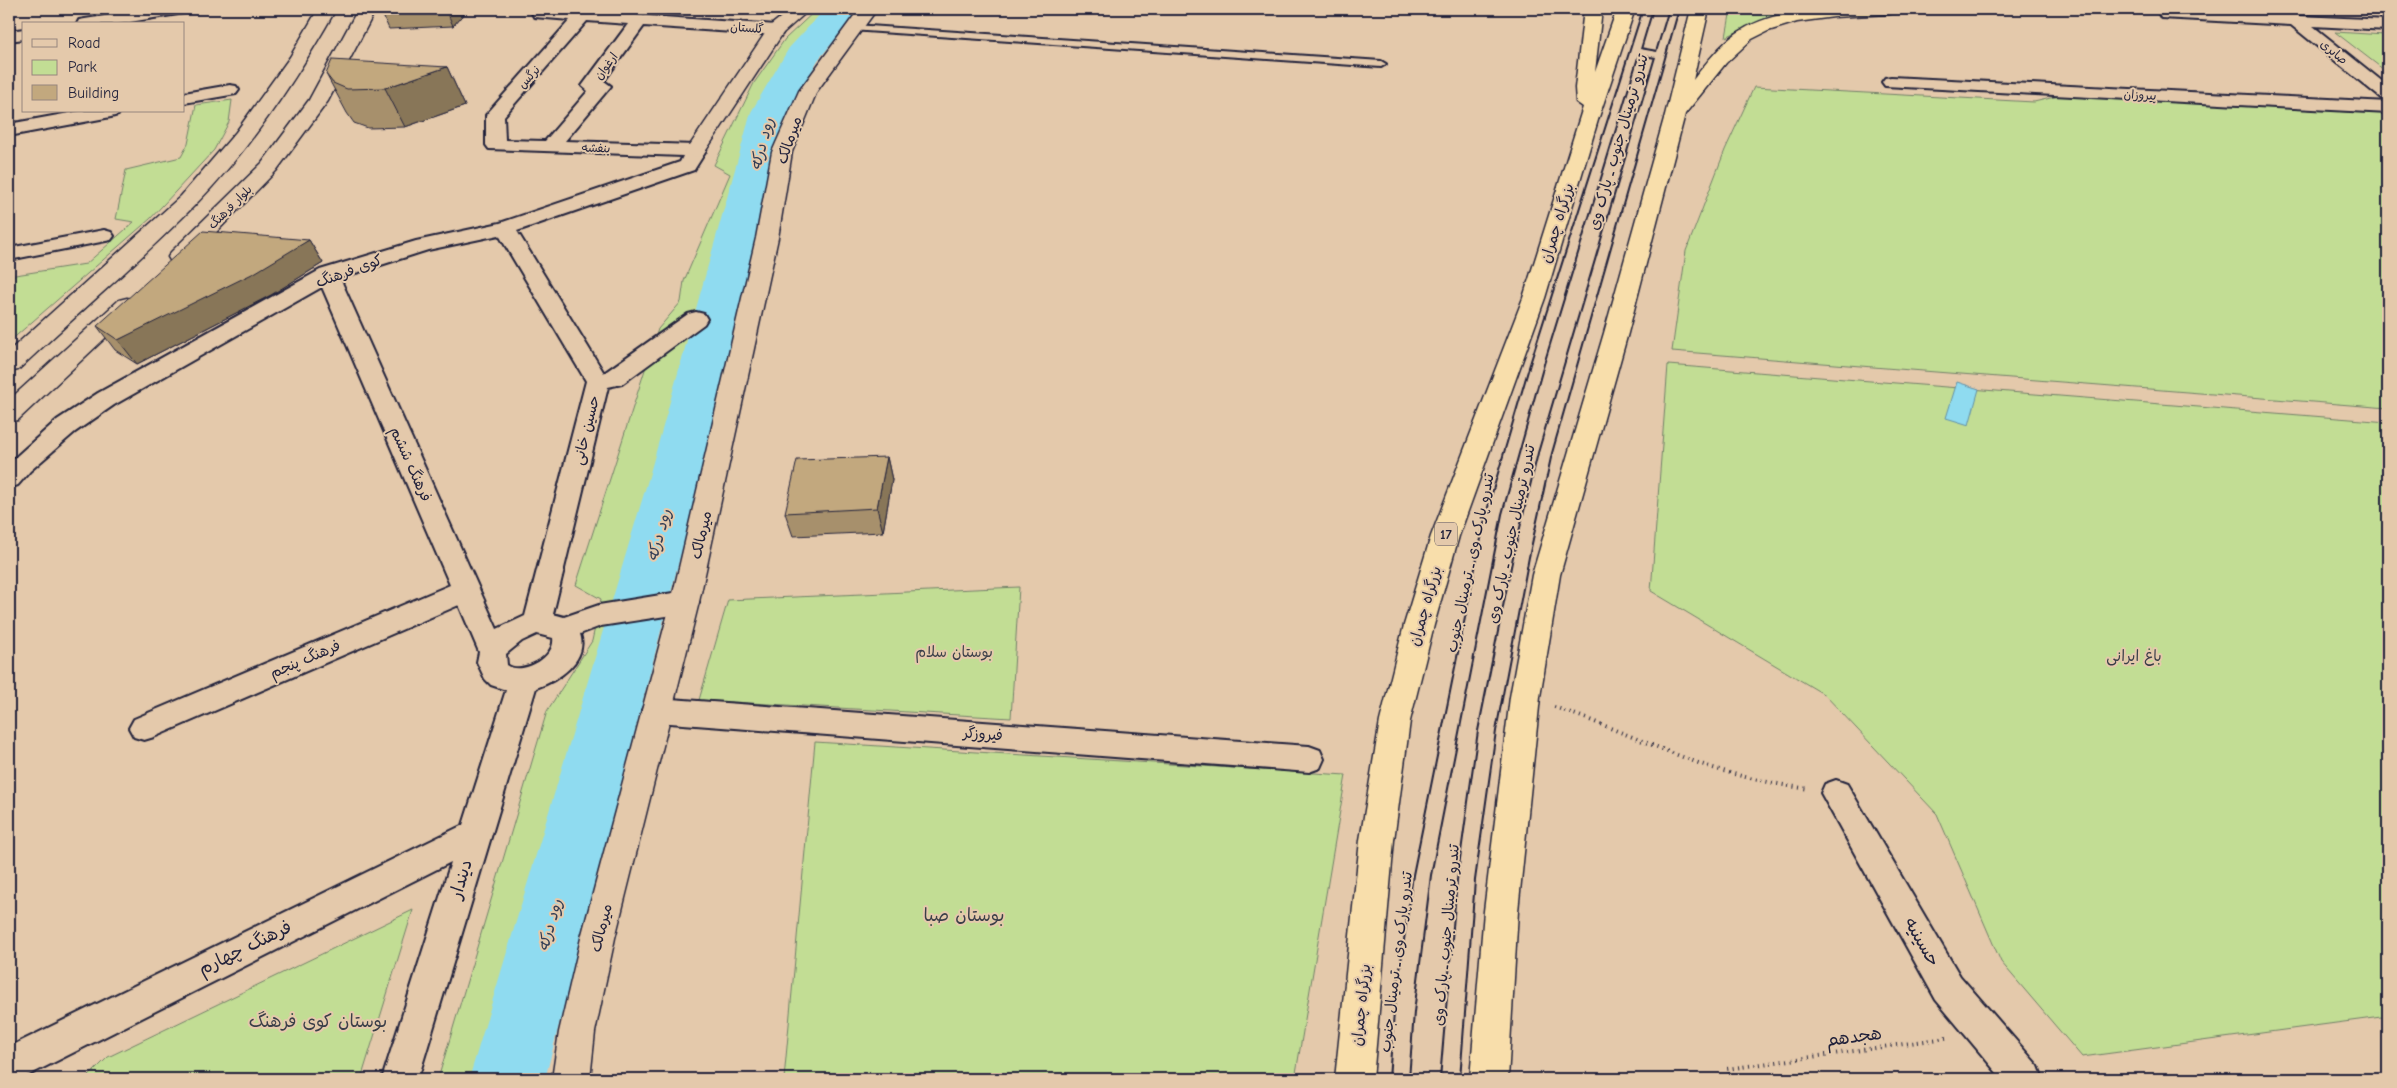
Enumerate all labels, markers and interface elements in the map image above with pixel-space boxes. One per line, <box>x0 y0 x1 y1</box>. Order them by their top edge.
street label: گلستان <box>730 20 764 36</box>
legend <box>22 22 185 112</box>
text: Road <box>68 34 100 52</box>
street label: صابری <box>2317 37 2350 68</box>
street label: ارغوان <box>591 50 621 82</box>
street label: تندرو ترمینال جنوب ـ پارک وی <box>1584 51 1653 232</box>
text: Park <box>68 58 97 76</box>
street label: نرگس <box>515 63 543 91</box>
text: Building <box>68 84 119 102</box>
street label: پیروزان <box>2123 87 2157 104</box>
street label: میرمالک <box>772 114 806 166</box>
water label: رود درکه <box>746 116 778 172</box>
street label: بنفشه <box>581 141 611 156</box>
street label: بزرگراه چمران <box>1536 181 1579 265</box>
street label: بلوار فرهنگ <box>205 182 256 233</box>
street label: کوی فرهنگ <box>313 251 385 291</box>
street label: حسین خانی <box>569 393 604 467</box>
street label: فرهنگ ششم <box>384 424 436 506</box>
street label: تندرو ترمینال جنوب ـ پارک وی <box>1483 442 1540 625</box>
street label: تندرو پارک وی ـ ترمینال جنوب <box>1442 471 1499 654</box>
water label: رود درکه <box>643 507 675 563</box>
street label: میرمالک <box>687 509 715 561</box>
road number: 17 <box>1435 522 1457 546</box>
street label: بزرگراه چمران <box>1405 564 1446 648</box>
street label: فرهنگ پنجم <box>267 636 344 685</box>
park label: بوستان سلام <box>915 643 993 663</box>
park label: باغ ایرانی <box>2106 647 2162 666</box>
street label: فیروزگر <box>961 724 1003 744</box>
street label: تندرو ترمینال جنوب ـ پارک وی <box>1429 843 1464 1027</box>
street label: دیندار <box>445 857 477 903</box>
street label: تندرو پارک وی ـ ترمینال جنوب <box>1376 870 1417 1054</box>
water label: رود درکه <box>534 897 566 953</box>
street label: میرمالک <box>586 902 616 954</box>
park label: بوستان صبا <box>924 905 1004 926</box>
street label: حسینیه <box>1900 914 1944 970</box>
street label: فرهنگ چهارم <box>195 916 296 982</box>
street label: بزرگراه چمران <box>1348 963 1375 1047</box>
park label: بوستان کوی فرهنگ <box>249 1011 387 1032</box>
street label: هجدهم <box>1825 1023 1884 1054</box>

